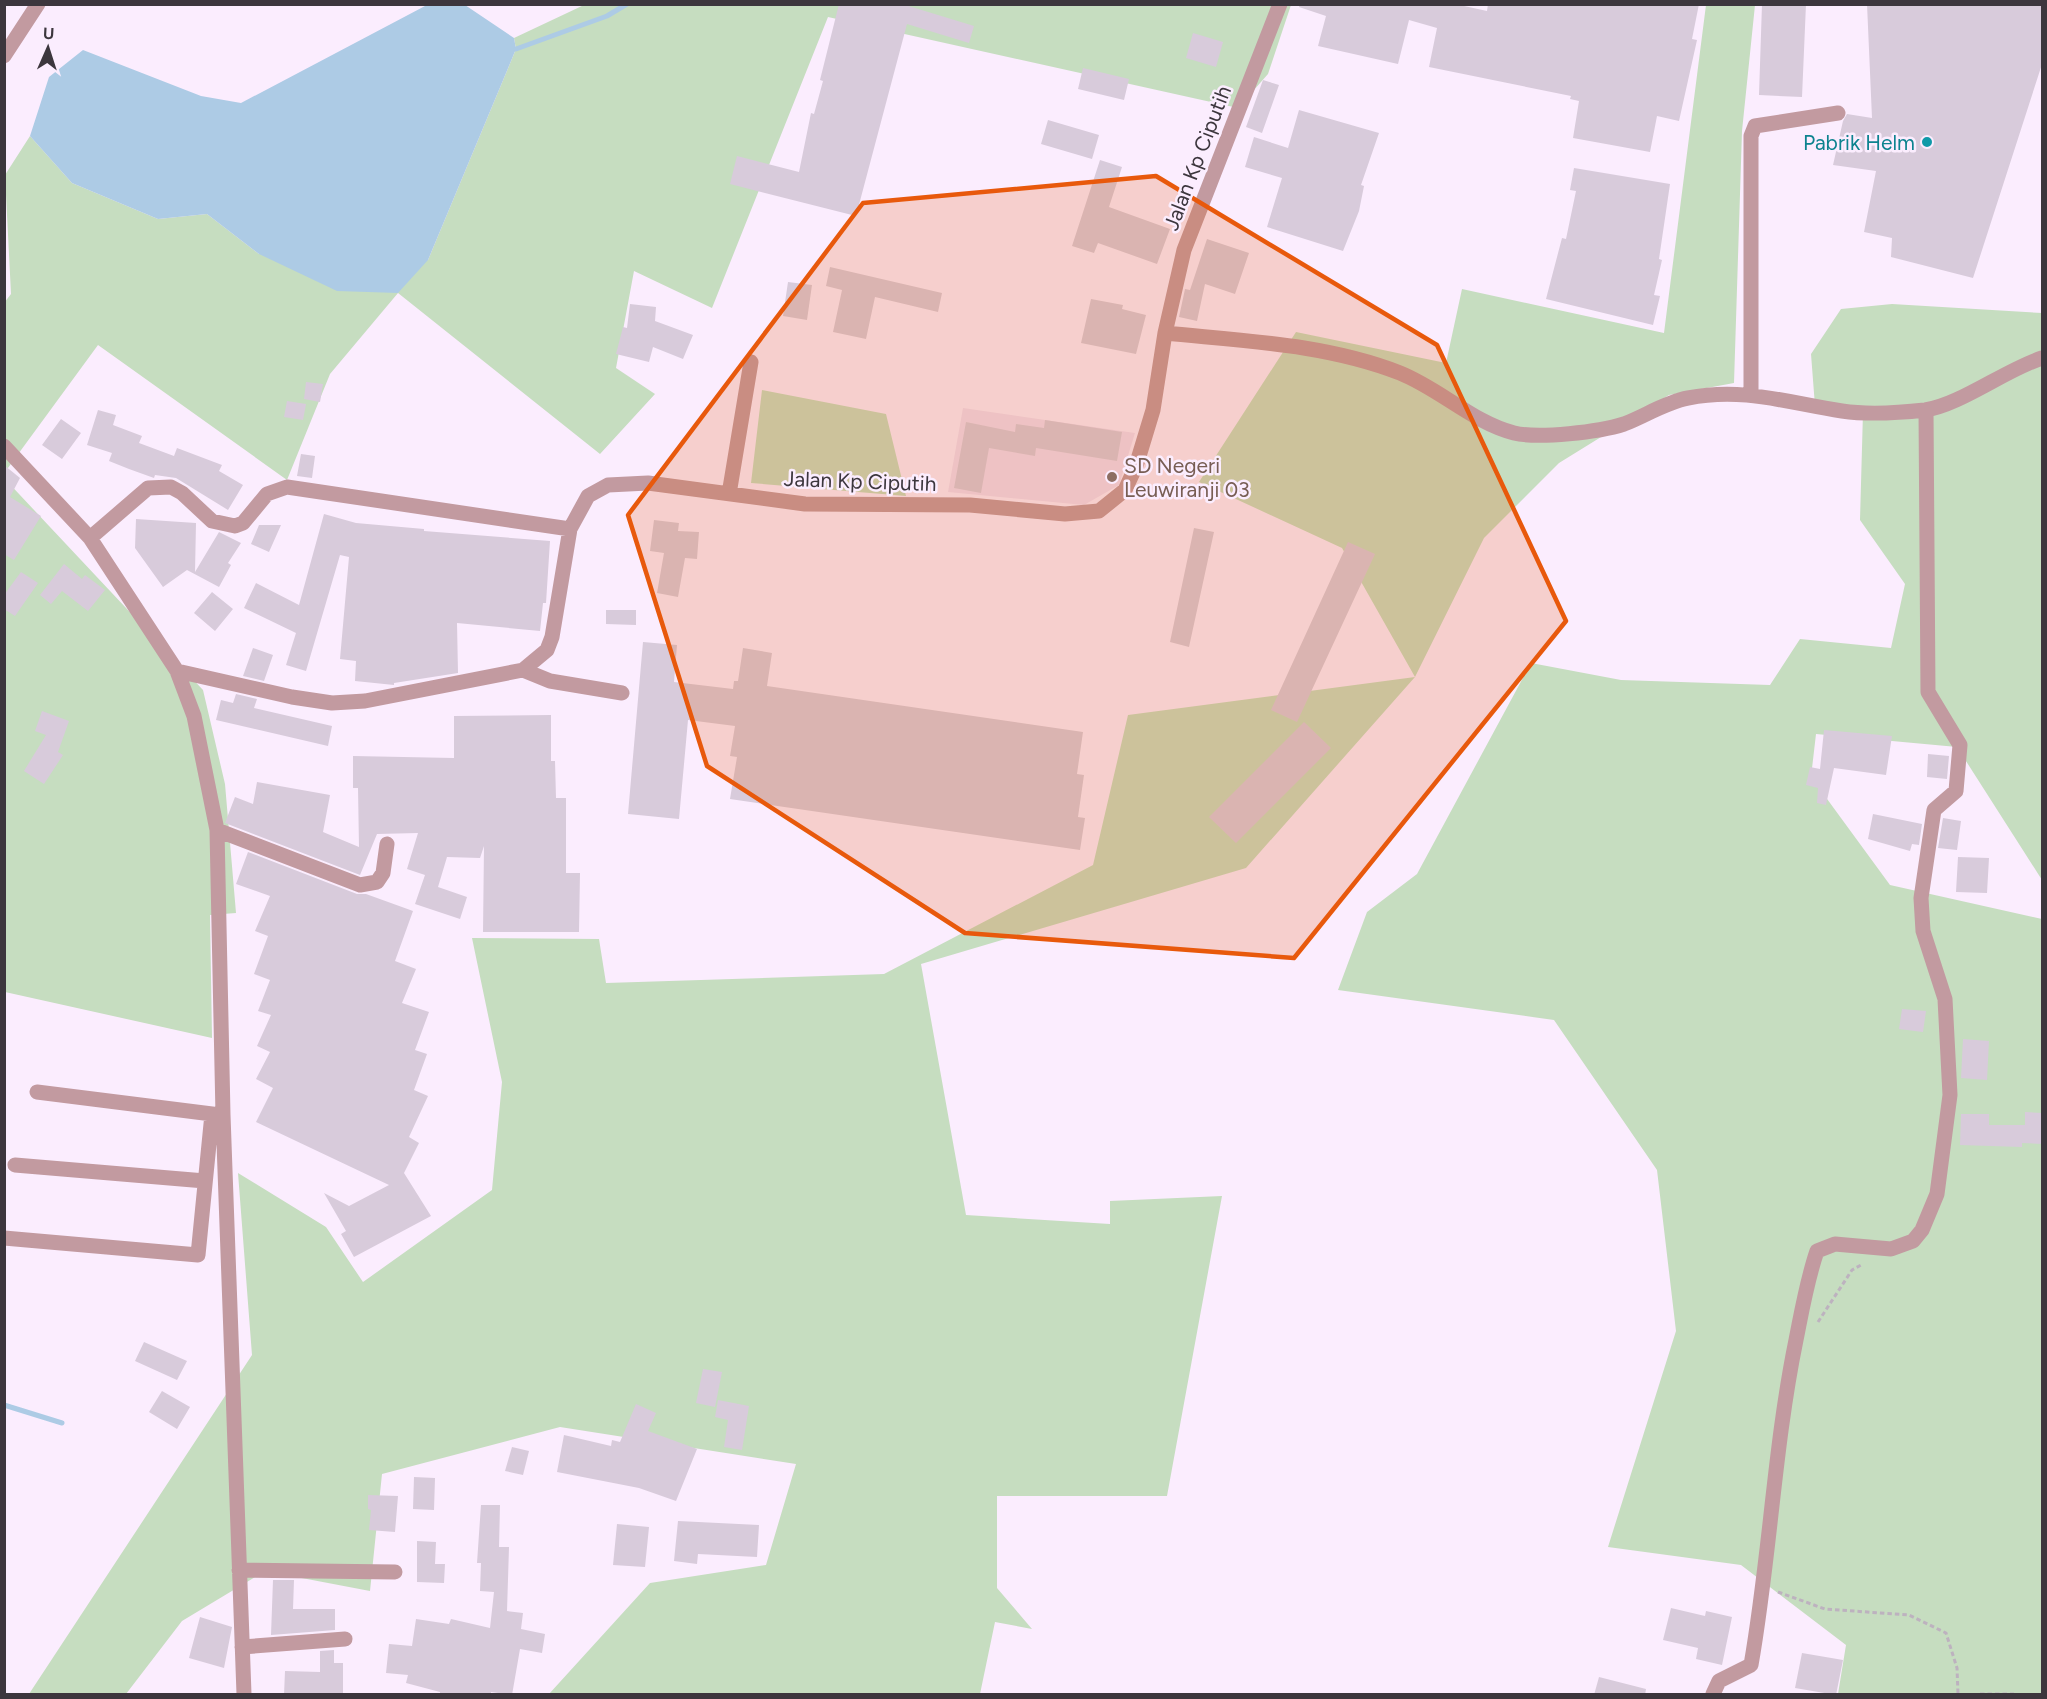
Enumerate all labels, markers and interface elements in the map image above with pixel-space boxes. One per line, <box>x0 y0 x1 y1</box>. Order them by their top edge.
north arrow <box>18 18 78 78</box>
text: U <box>43 24 55 43</box>
street label: Jalan Kp Ciputih <box>1158 82 1236 234</box>
place label: Pabrik Helm <box>1803 130 1915 155</box>
marker: Pabrik Helm <box>1920 135 1934 149</box>
place label: SD Negeri Leuwiranji 03 <box>1124 453 1250 502</box>
street label: Jalan Kp Ciputih <box>783 466 937 496</box>
marker: SD Negeri Leuwiranji 03 <box>1105 470 1119 484</box>

